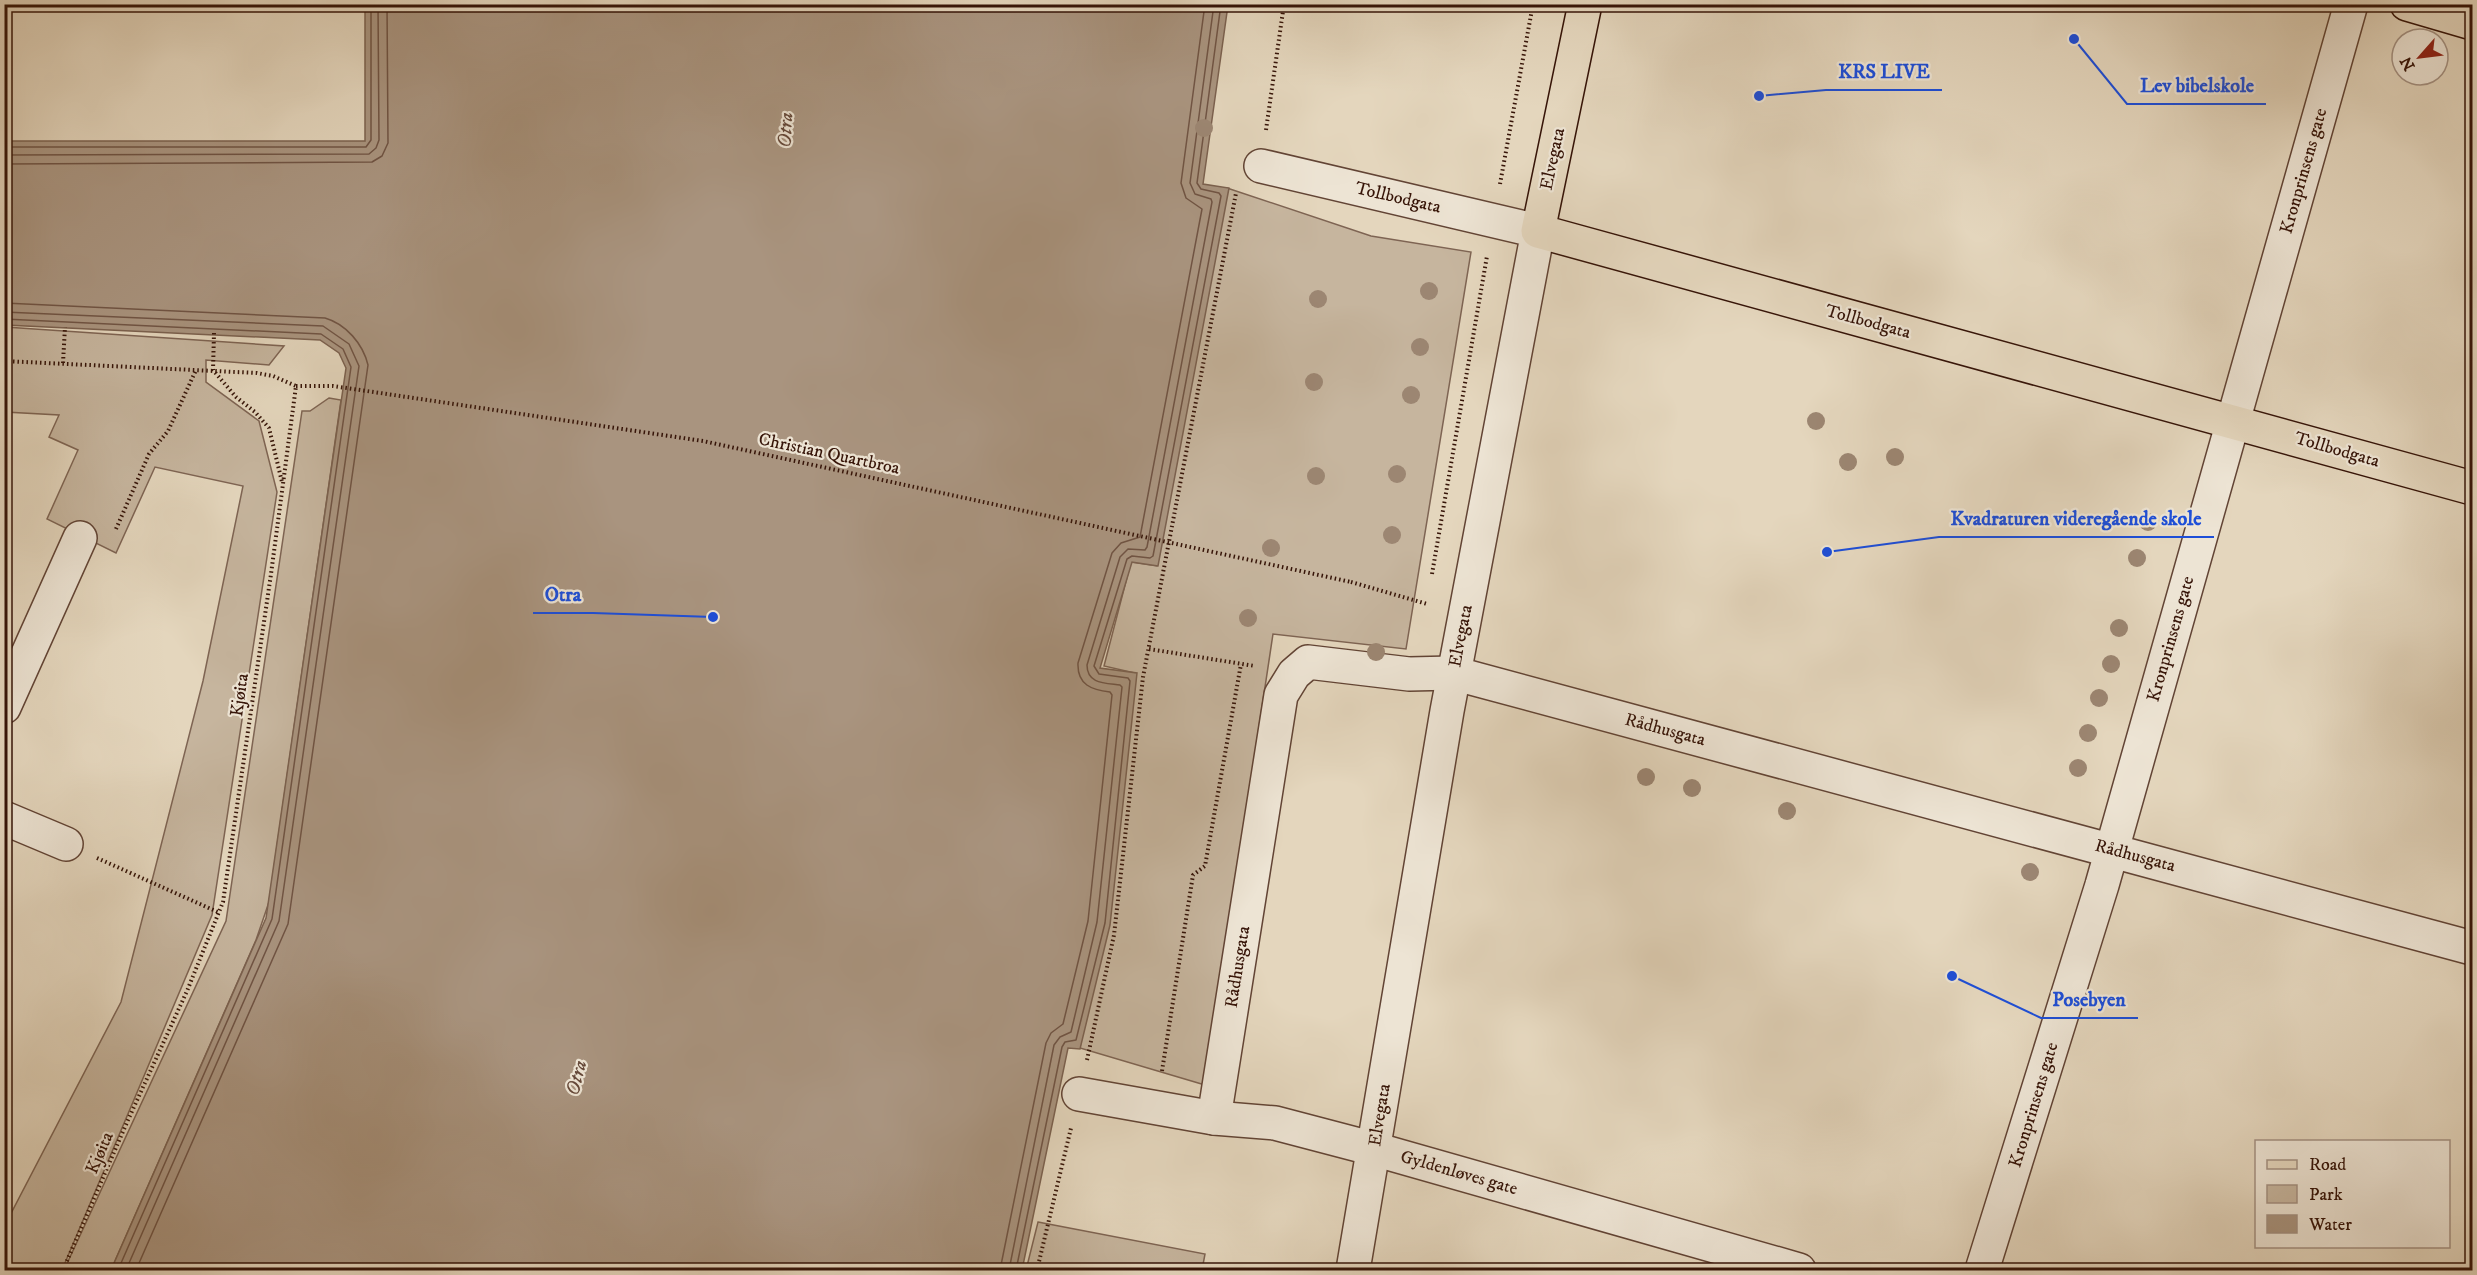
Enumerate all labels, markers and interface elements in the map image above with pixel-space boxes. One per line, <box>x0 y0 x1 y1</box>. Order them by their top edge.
north arrow <box>2390 27 2450 87</box>
callout: KRS LIVE <box>1826 52 1942 90</box>
text: N <box>2396 53 2420 74</box>
text: KRS LIVE <box>1838 60 1930 85</box>
callout: Lev bibelskole <box>2127 66 2266 104</box>
text: Lev bibelskole <box>2140 74 2255 99</box>
street label: Kronprinsens gate <box>2276 106 2332 236</box>
water label: Otra <box>773 112 799 148</box>
street label: Elvegata <box>1536 125 1570 192</box>
street label: Tollbodgata <box>1353 177 1443 219</box>
street label: Tollbodgata <box>1823 300 1913 344</box>
street label: Tollbodgata <box>2292 427 2382 473</box>
street label: Christian Quartbroa <box>756 428 902 480</box>
callout: Kvadraturen videregående skole <box>1939 499 2214 537</box>
text: Kvadraturen videregående skole <box>1951 507 2202 532</box>
street label: Kronprinsens gate <box>2143 574 2199 704</box>
callout: Otra <box>533 575 593 613</box>
text: Otra <box>545 583 582 608</box>
street label: Elvegata <box>1444 603 1478 669</box>
street label: Kjøita <box>226 672 254 718</box>
street label: Rådhusgata <box>1622 709 1708 751</box>
street label: Rådhusgata <box>2092 835 2178 877</box>
street label: Rådhusgata <box>1221 924 1255 1009</box>
callout: Posebyen <box>2041 980 2138 1018</box>
text: Posebyen <box>2052 988 2126 1013</box>
street label: Kronprinsens gate <box>2005 1040 2063 1170</box>
water label: Otra <box>561 1058 593 1098</box>
street label: Elvegata <box>1364 1082 1396 1148</box>
street label: Kjøita <box>81 1128 119 1177</box>
legend <box>2255 1140 2450 1248</box>
street label: Gyldenløves gate <box>1398 1146 1520 1200</box>
text: Road <box>2309 1154 2346 1176</box>
text: Park <box>2309 1184 2343 1206</box>
text: Water <box>2308 1214 2352 1236</box>

